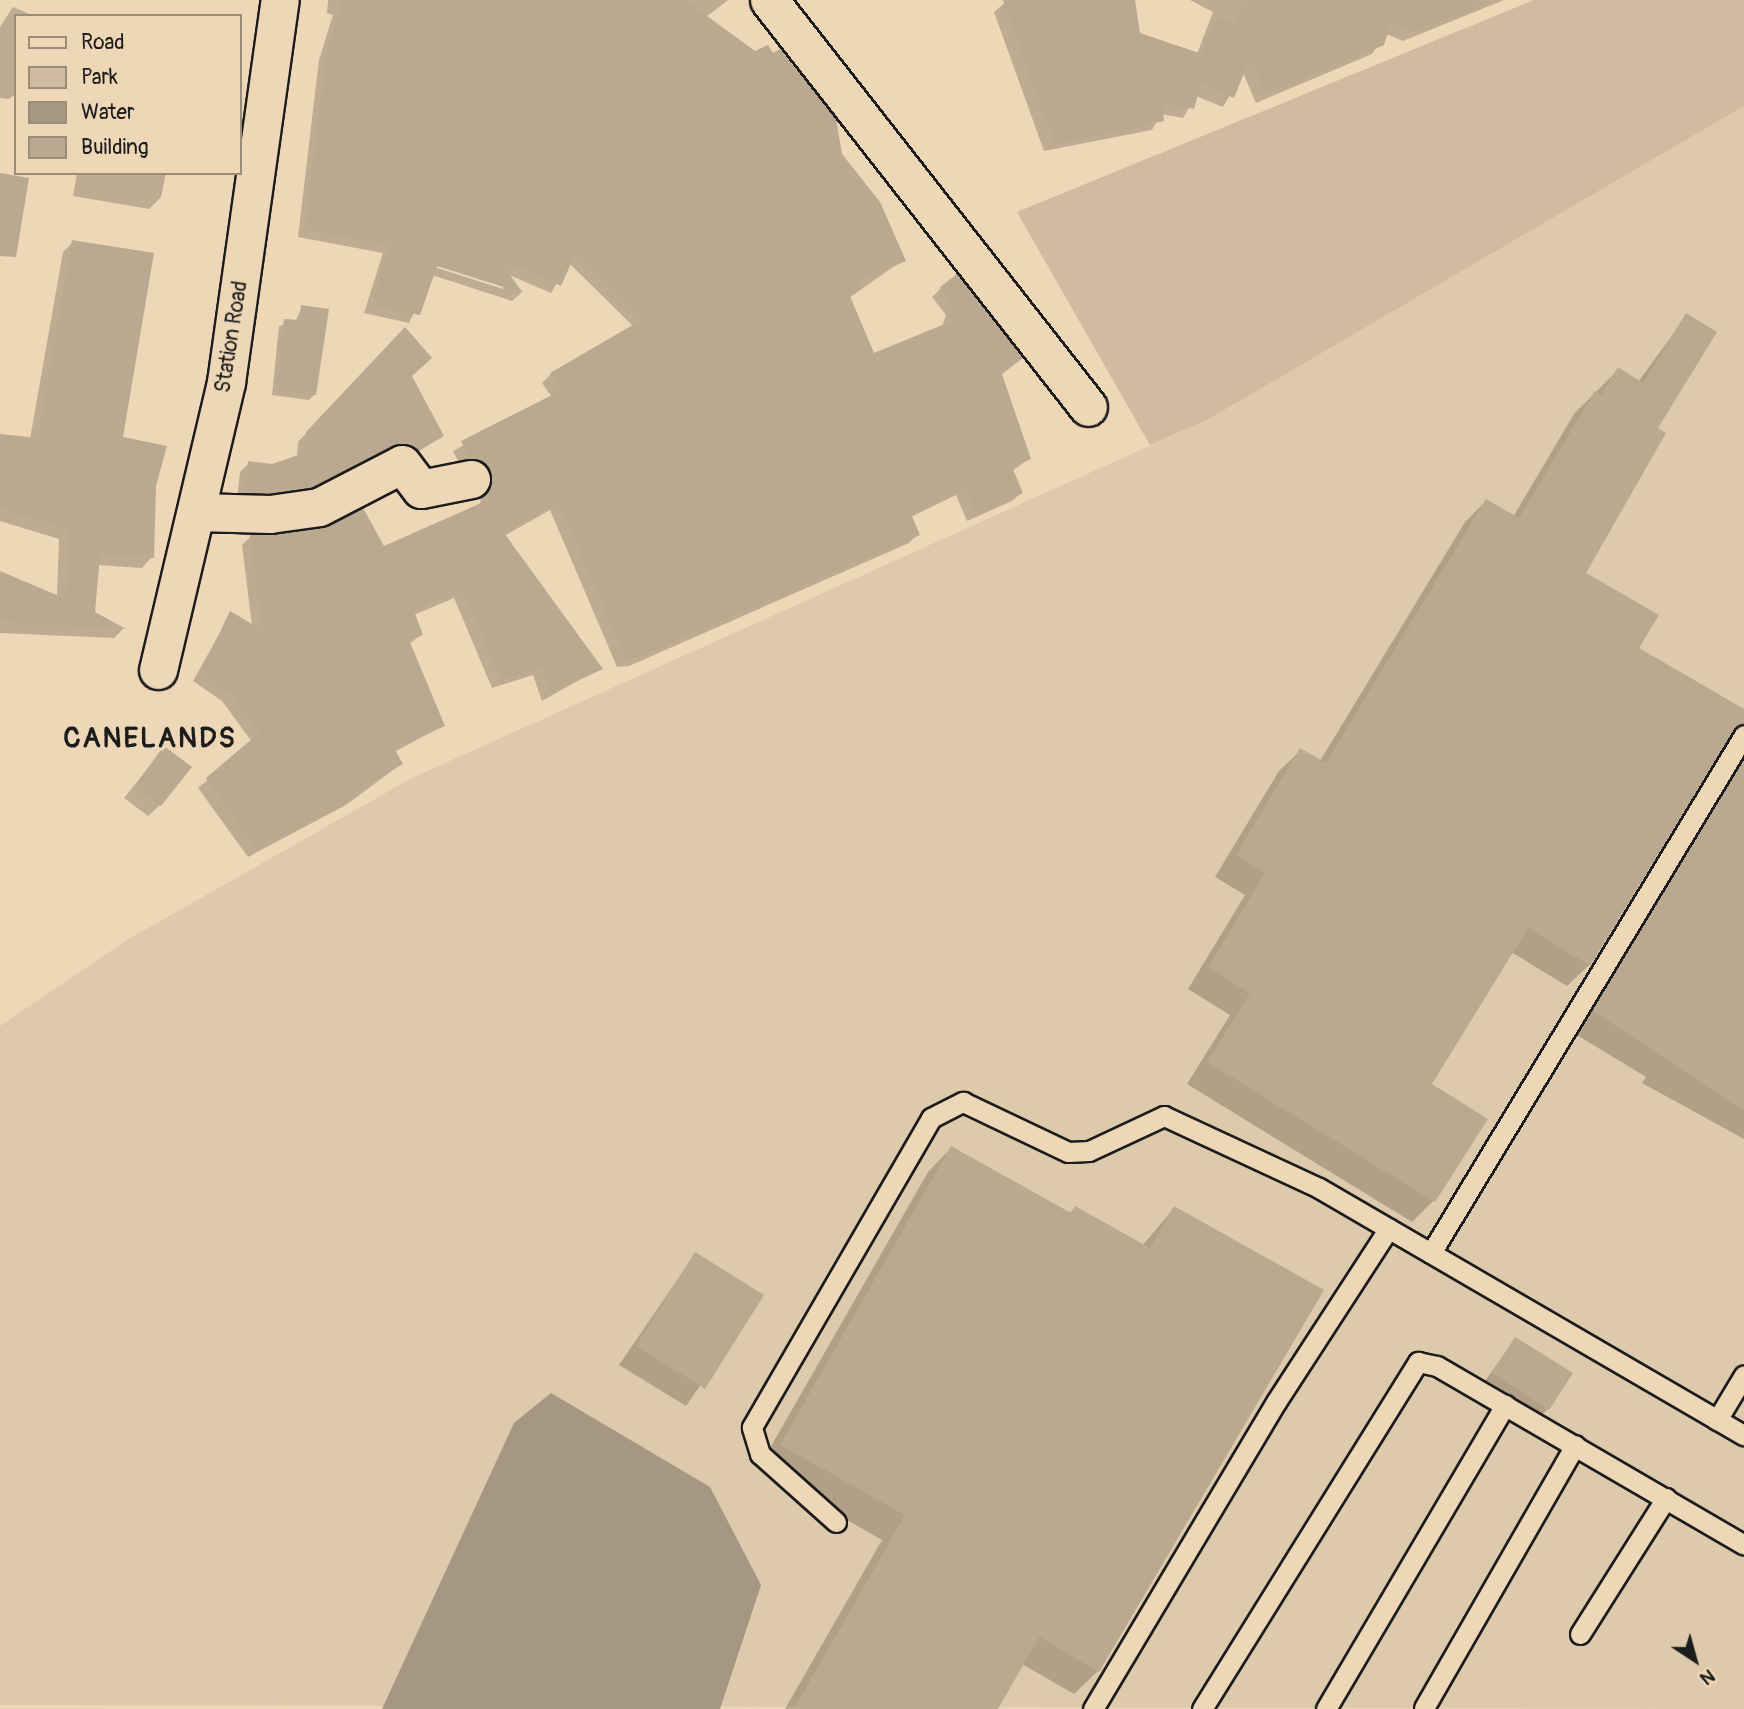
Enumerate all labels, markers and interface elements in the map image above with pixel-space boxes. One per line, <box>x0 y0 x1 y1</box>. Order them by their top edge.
legend <box>14 14 242 175</box>
text: Road <box>81 29 125 56</box>
text: Park <box>81 64 118 91</box>
text: Water <box>81 99 134 126</box>
text: Building <box>81 134 148 161</box>
street label: Station Road <box>211 279 253 395</box>
district label: CANELANDS <box>64 722 236 756</box>
north arrow <box>1660 1625 1730 1695</box>
text: N <box>1695 1663 1720 1690</box>

